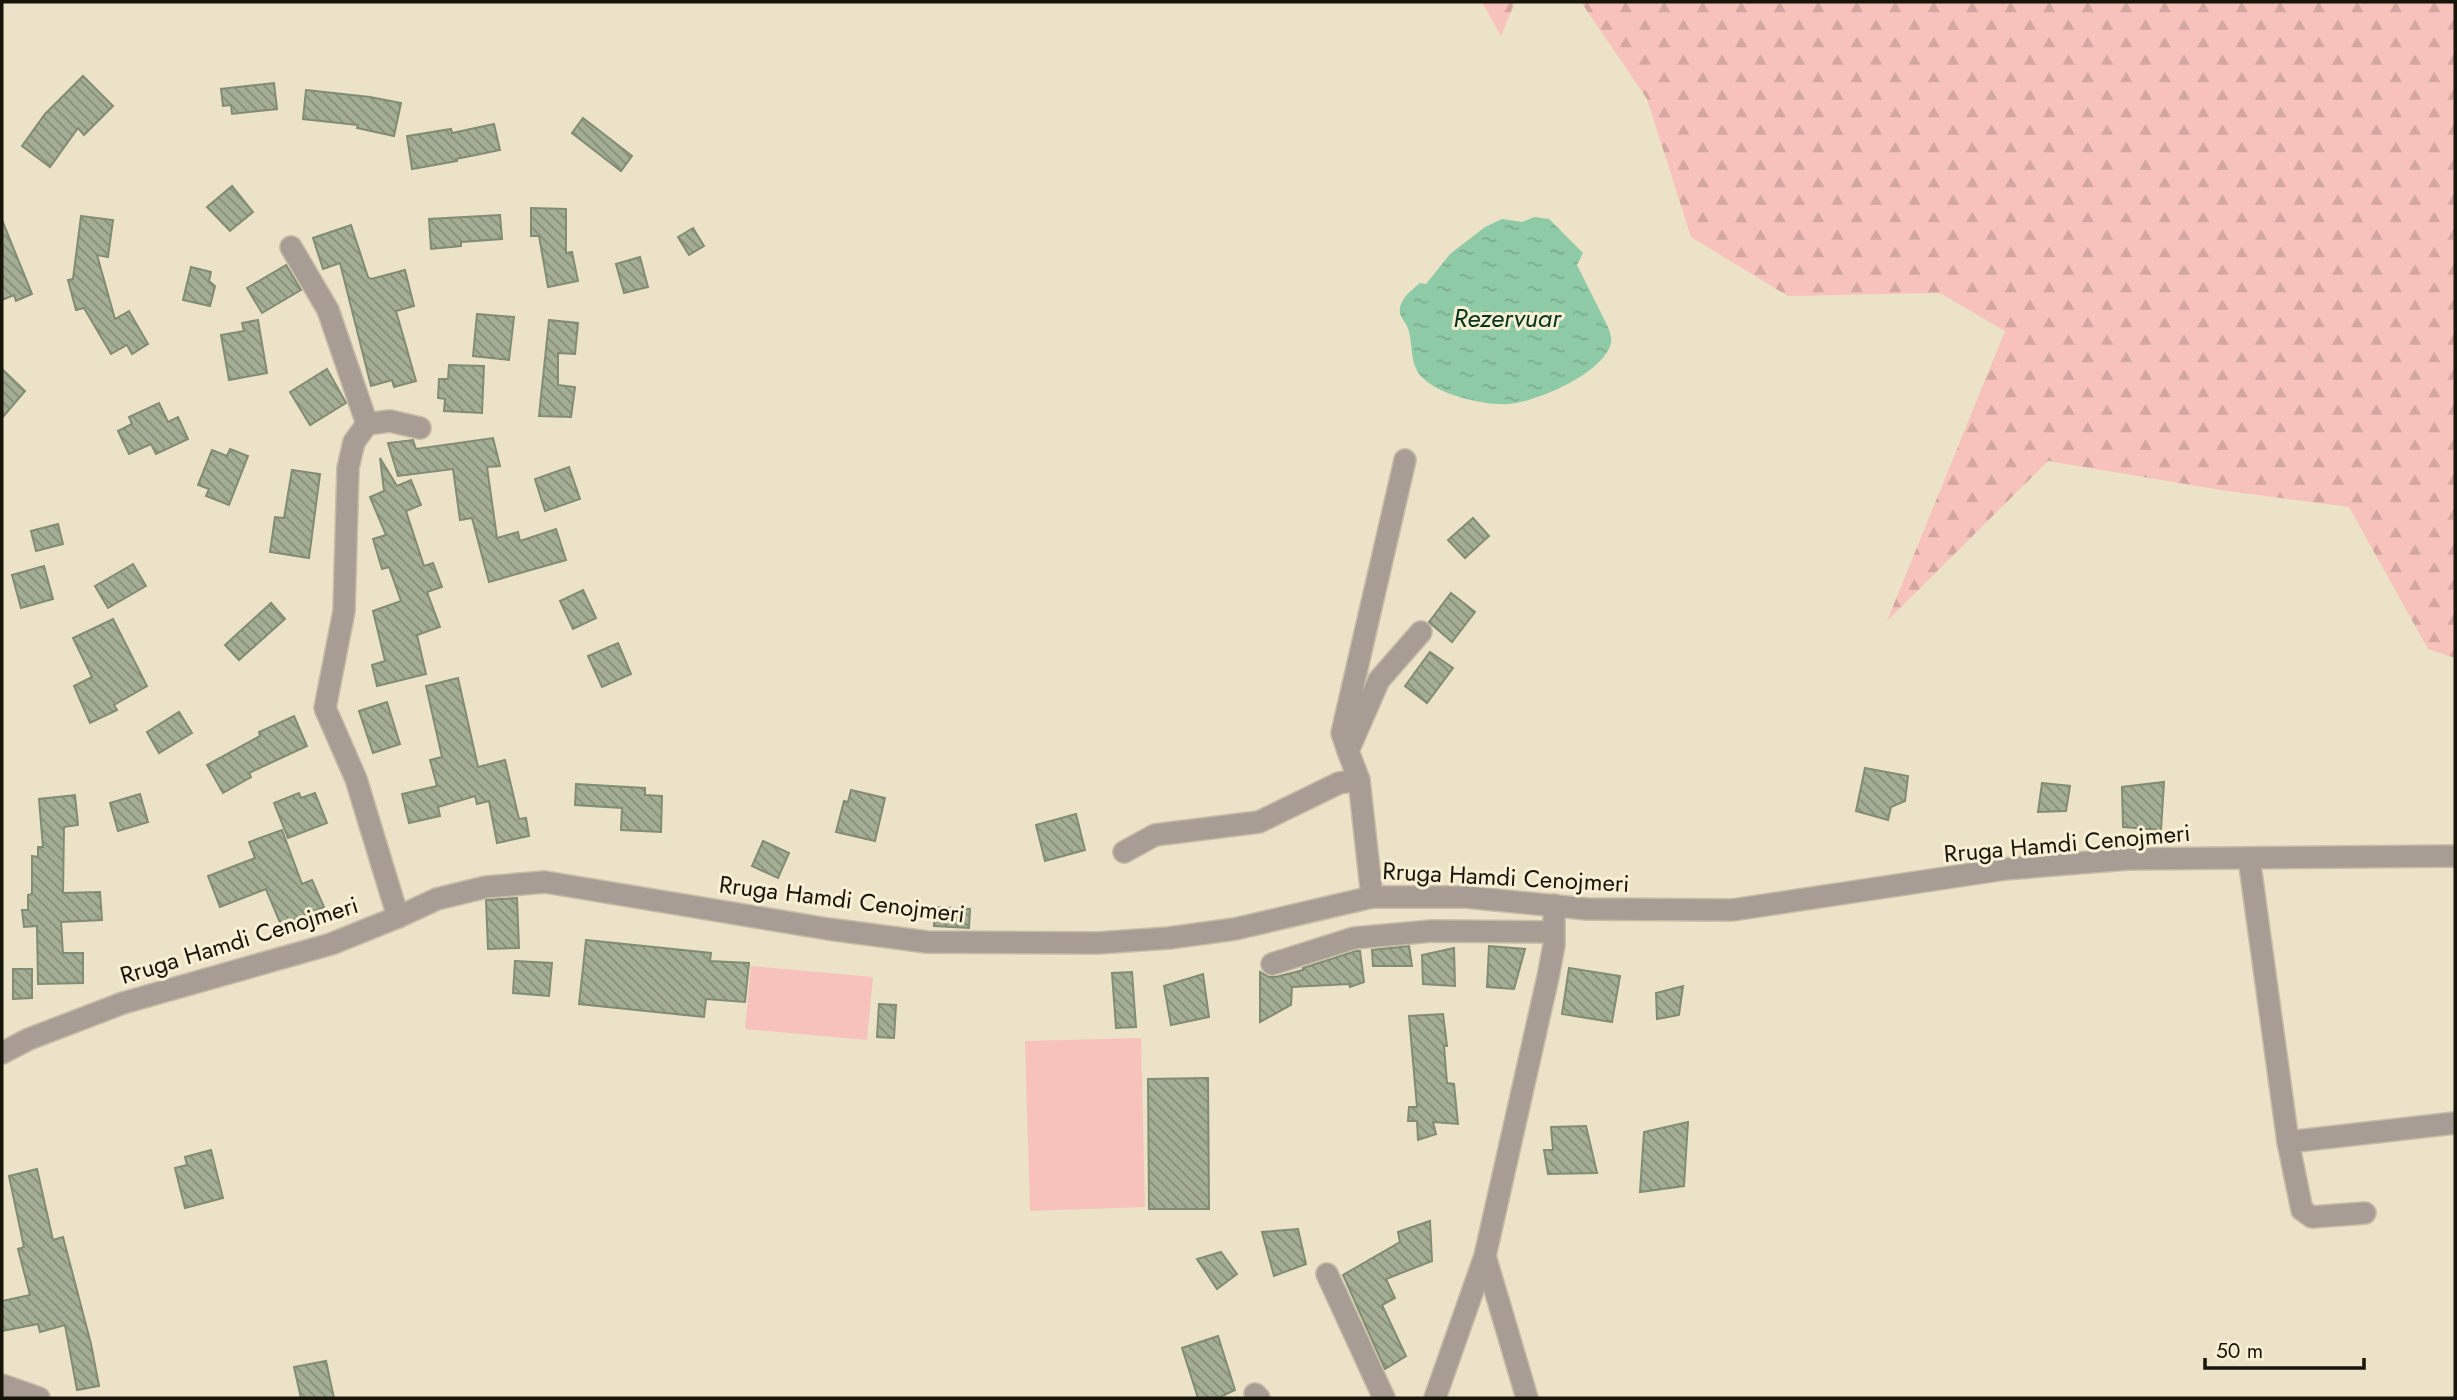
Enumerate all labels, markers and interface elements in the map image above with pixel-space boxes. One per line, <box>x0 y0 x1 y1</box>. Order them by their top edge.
water label: Rezervuar <box>1453 299 1562 337</box>
street label: Rruga Hamdi Cenojmeri <box>1942 815 2192 871</box>
street label: Rruga Hamdi Cenojmeri <box>1382 853 1630 901</box>
street label: Rruga Hamdi Cenojmeri <box>717 867 967 931</box>
street label: Rruga Hamdi Cenojmeri <box>116 887 362 993</box>
scale bar <box>2205 1326 2364 1370</box>
text: 50 m <box>2216 1336 2263 1366</box>

